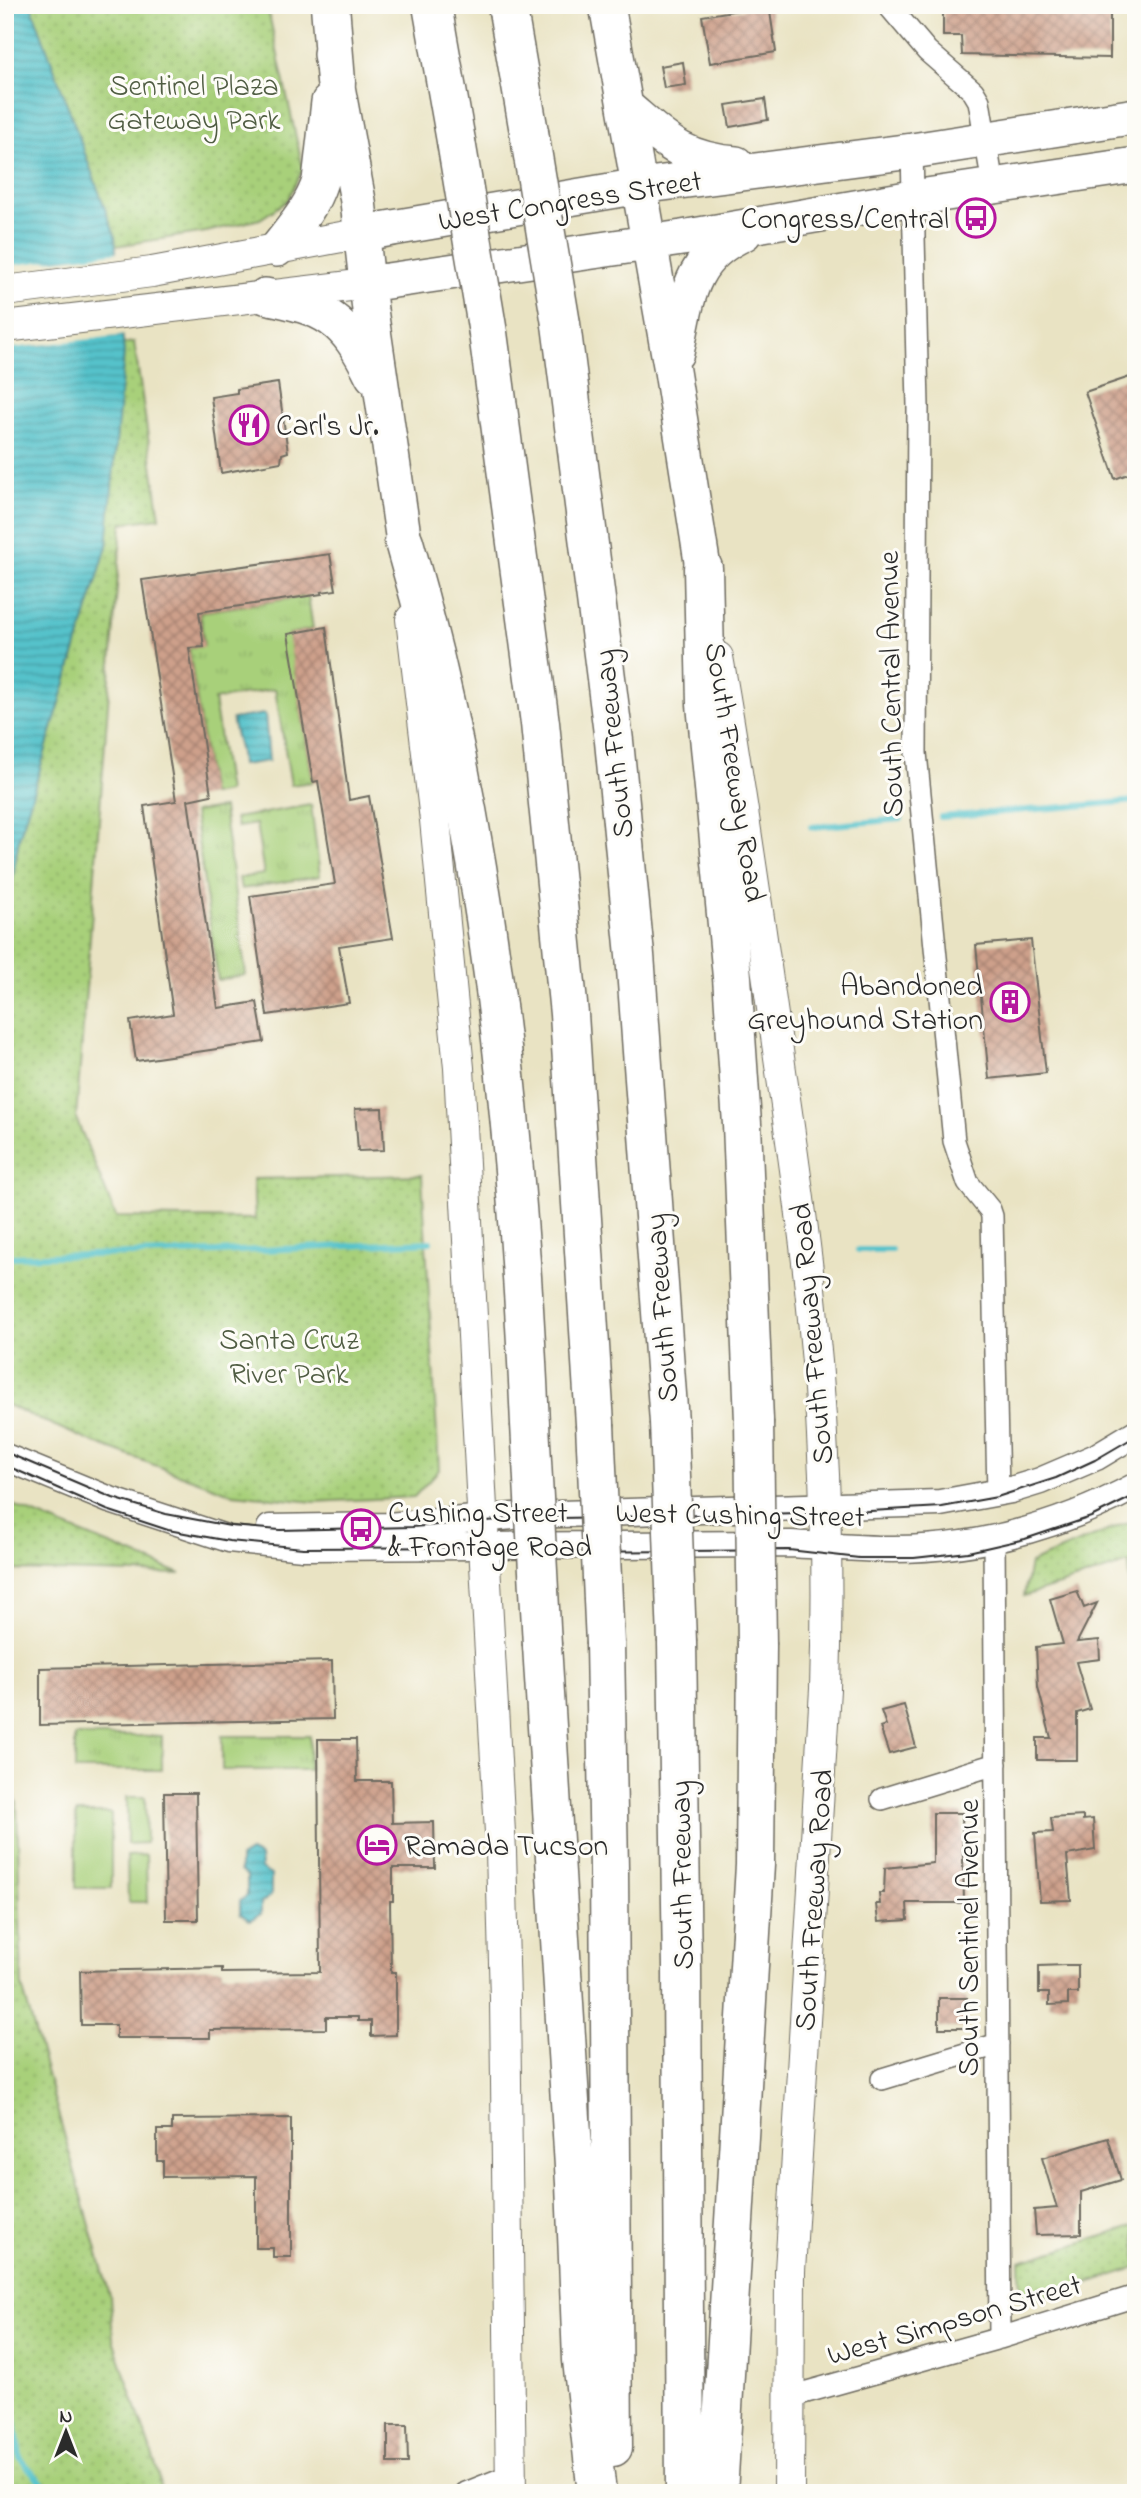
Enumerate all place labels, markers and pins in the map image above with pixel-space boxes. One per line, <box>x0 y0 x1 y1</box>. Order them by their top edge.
bus stop icon: Congress/Central <box>955 197 997 239</box>
place label: Congress/Central <box>741 199 949 243</box>
restaurant icon: Carl's Jr. <box>228 404 270 446</box>
place label: Carl's Jr. <box>276 406 379 450</box>
place label: Abandoned Greyhound Station <box>747 966 983 1044</box>
building icon: Abandoned Greyhound Station <box>989 981 1031 1023</box>
place label: Cushing Street & Frontage Road <box>388 1493 592 1571</box>
bus stop icon: Cushing Street & Frontage Road <box>340 1508 382 1550</box>
hotel icon: Ramada Tucson <box>356 1824 398 1866</box>
place label: Ramada Tucson <box>404 1826 608 1870</box>

